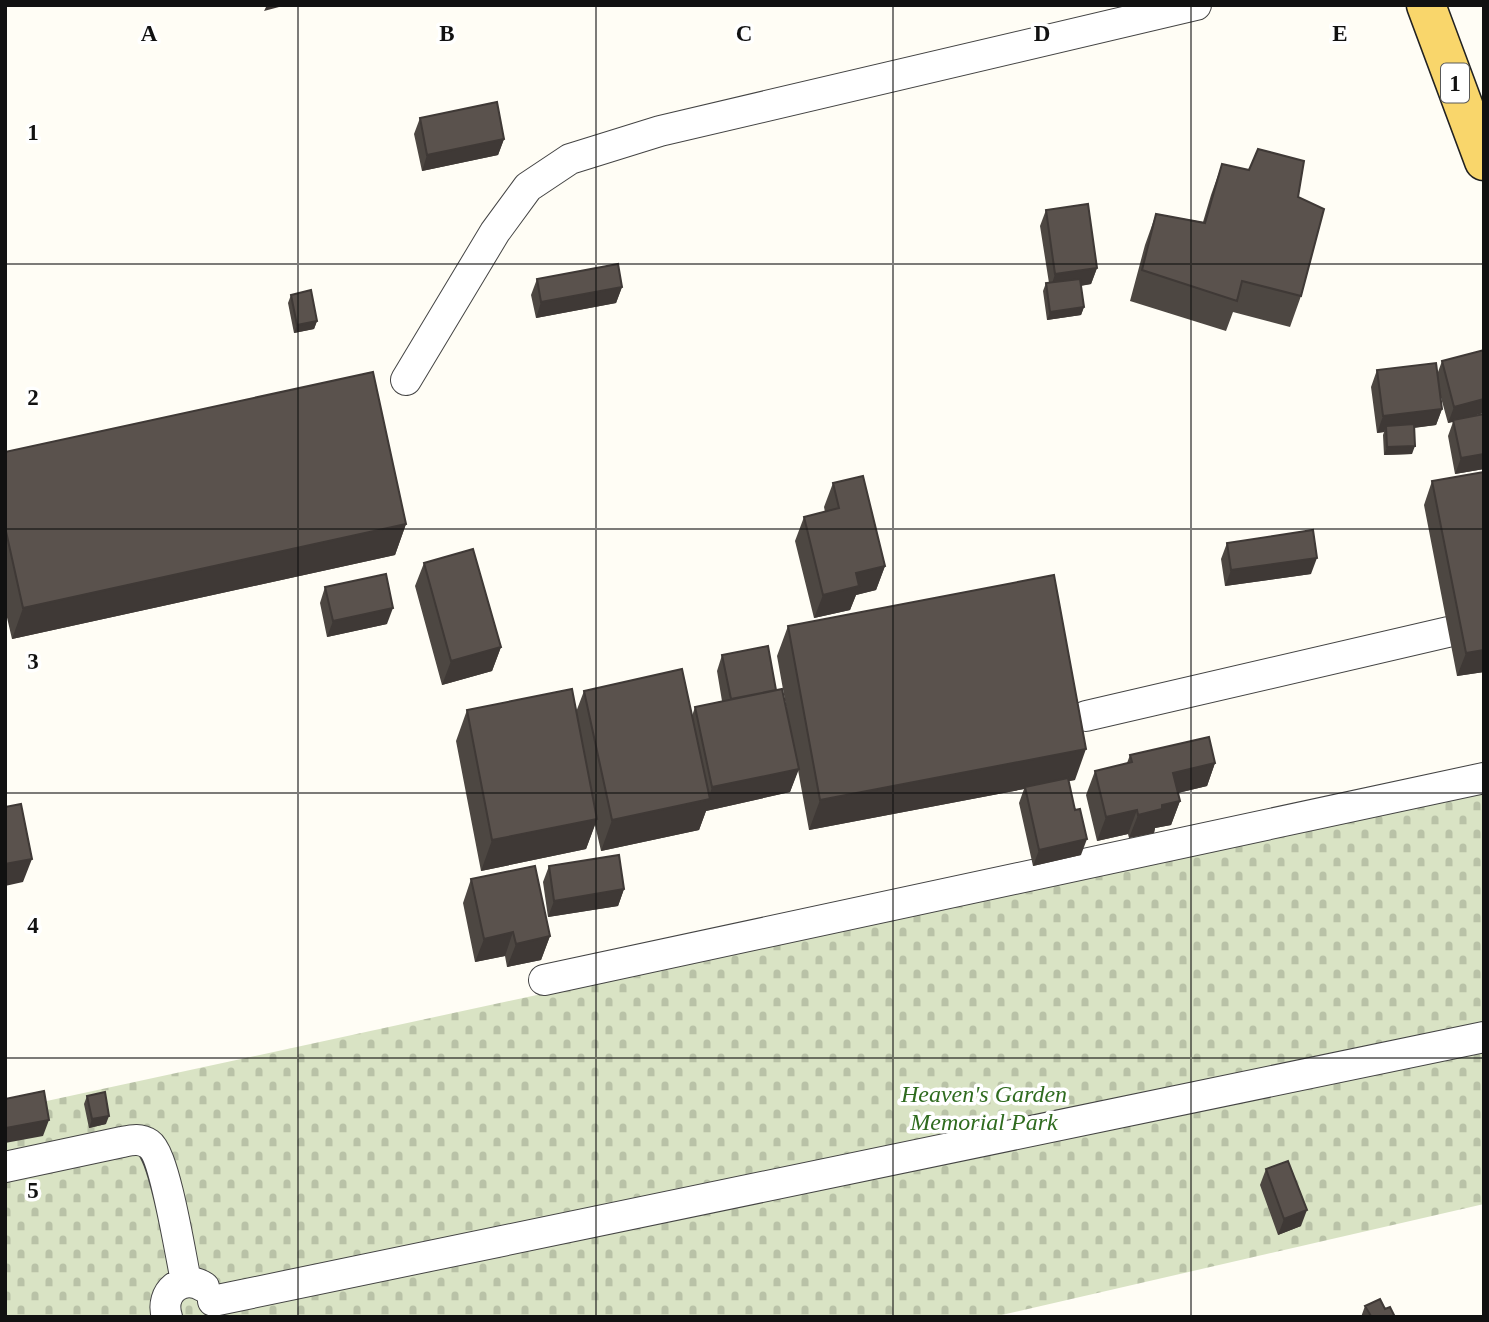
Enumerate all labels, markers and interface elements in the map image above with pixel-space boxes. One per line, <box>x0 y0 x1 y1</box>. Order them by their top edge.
text: A <box>141 21 158 46</box>
text: B <box>439 21 455 46</box>
text: C <box>736 21 752 46</box>
text: D <box>1034 21 1050 46</box>
text: E <box>1332 21 1348 46</box>
road number: 1 <box>1441 64 1469 102</box>
text: 1 <box>27 120 39 145</box>
text: 2 <box>27 385 39 410</box>
text: 3 <box>27 649 39 674</box>
text: 4 <box>27 913 39 938</box>
park label: Heaven's Garden Memorial Park <box>900 1081 1067 1135</box>
text: 5 <box>27 1178 39 1203</box>

